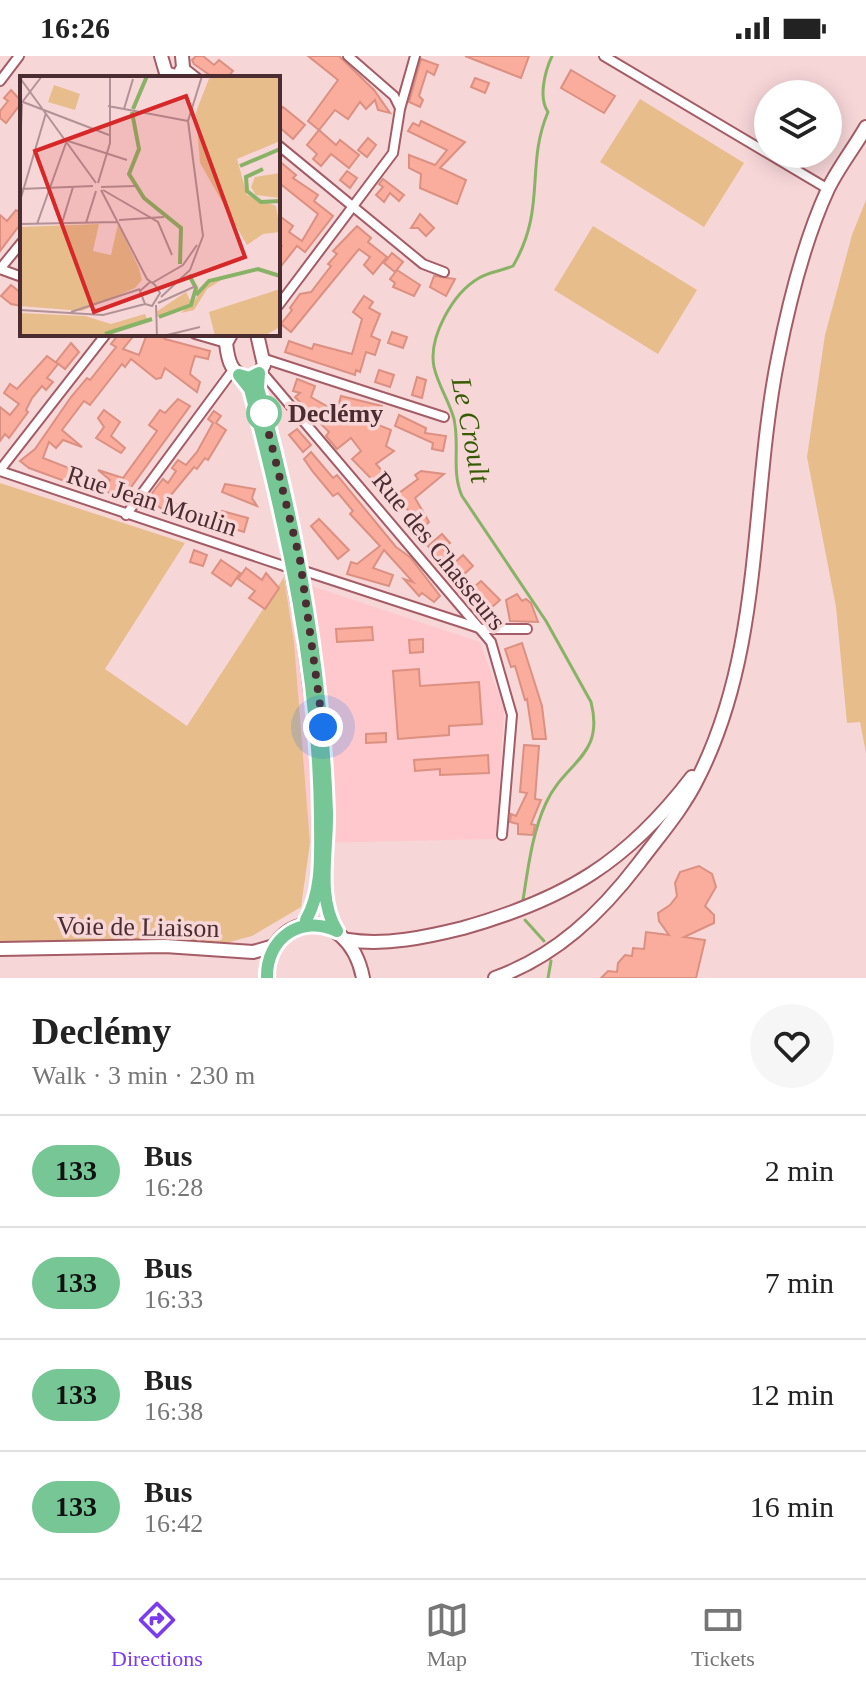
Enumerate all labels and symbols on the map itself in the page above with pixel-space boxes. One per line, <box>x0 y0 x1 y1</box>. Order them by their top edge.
inset map <box>20 76 280 336</box>
water label: Le Croult <box>445 373 497 487</box>
marker: Declémy <box>247 396 281 430</box>
place label: Declémy <box>288 399 383 428</box>
street label: Rue Jean Moulin <box>63 460 241 542</box>
street label: Rue des Chasseurs <box>366 466 512 636</box>
your location <box>303 707 343 747</box>
street label: Voie de Liaison <box>56 911 220 943</box>

